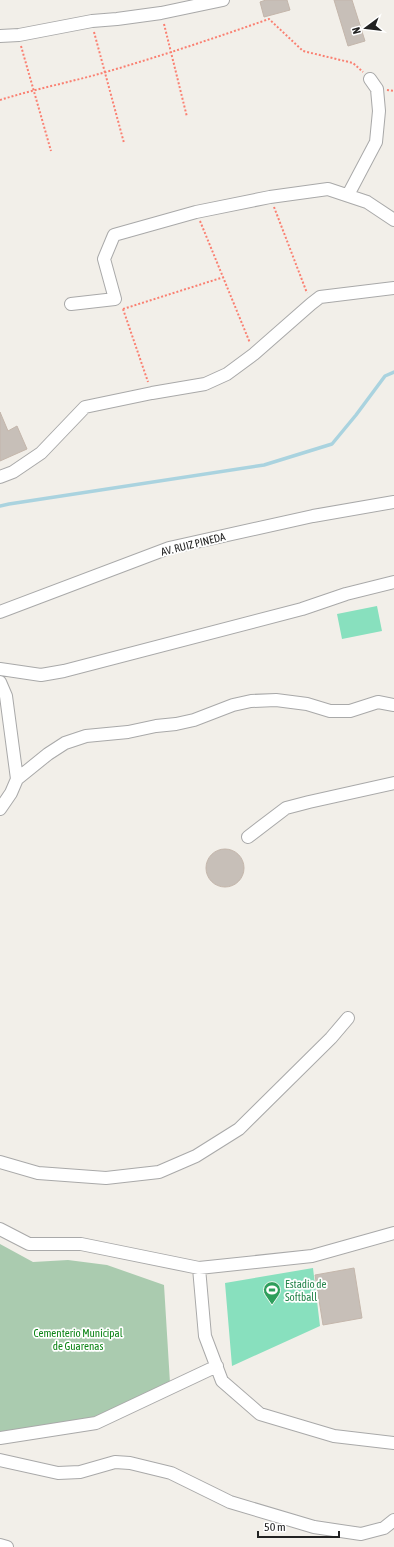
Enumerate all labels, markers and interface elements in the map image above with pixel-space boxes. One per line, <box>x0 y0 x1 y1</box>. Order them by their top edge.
north arrow <box>346 8 386 48</box>
text: N <box>350 26 363 35</box>
street label: AV. RUIZ PINEDA <box>160 530 227 558</box>
place label: Estadio de Softball <box>285 1278 326 1303</box>
sports icon: Estadio de Softball <box>262 1280 282 1305</box>
park label: Cementerio Municipal de Guarenas <box>33 1327 123 1352</box>
scale bar <box>258 1513 339 1539</box>
text: 50 m <box>264 1520 286 1534</box>

